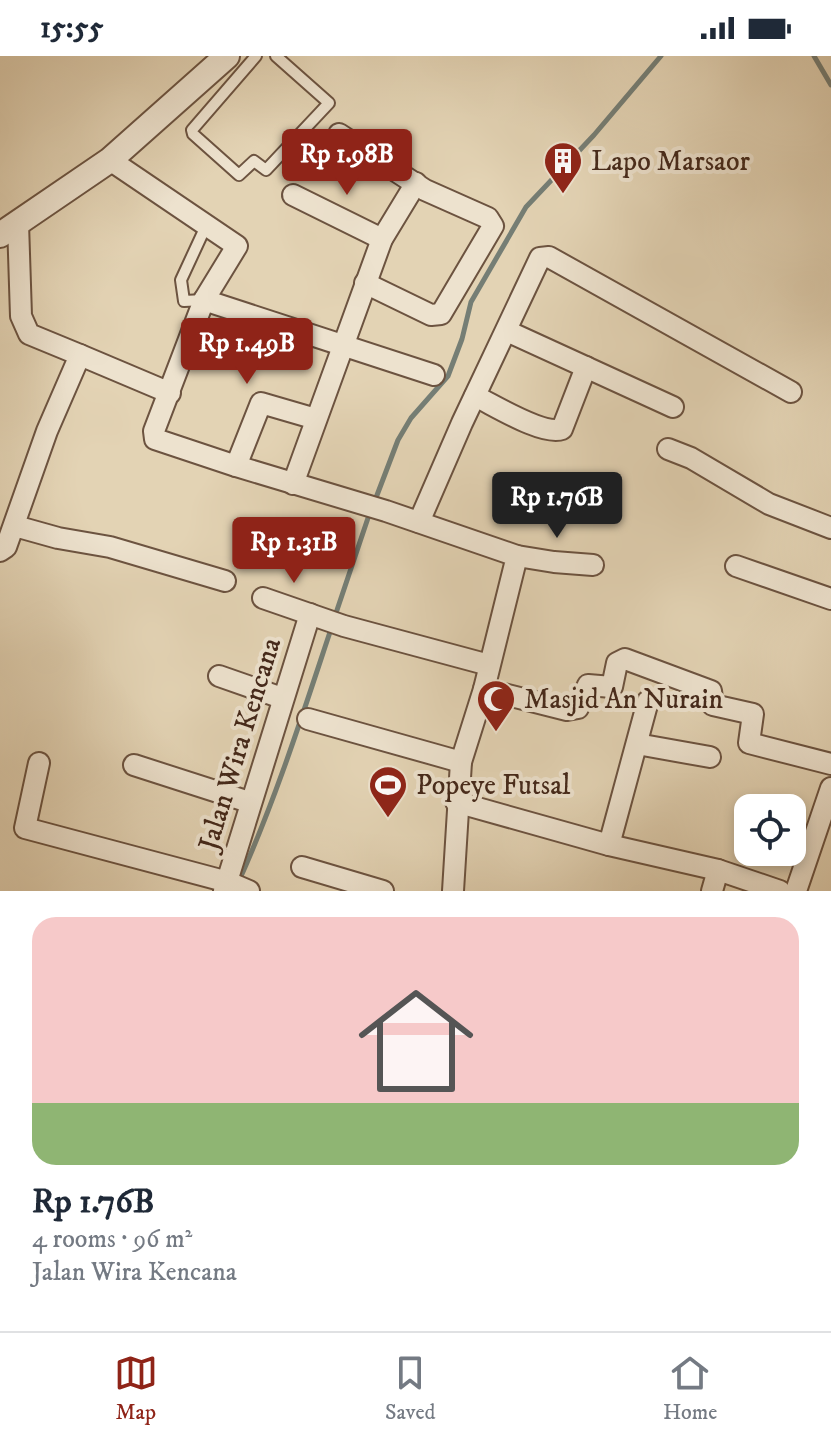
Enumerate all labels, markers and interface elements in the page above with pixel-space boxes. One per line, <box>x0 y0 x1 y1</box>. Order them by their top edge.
text: 15:55 <box>40 10 103 47</box>
pin: Rp 1.98B <box>264 129 430 197</box>
text: Rp 1.98B <box>300 138 394 171</box>
building icon: Lapo Marsaor <box>542 140 584 195</box>
place label: Lapo Marsaor <box>591 144 750 179</box>
pin: Rp 1.49B <box>164 318 330 386</box>
text: Rp 1.49B <box>199 327 295 360</box>
pin: Rp 1.76B <box>474 472 640 540</box>
text: Rp 1.76B <box>510 481 604 514</box>
pin: Rp 1.31B <box>211 517 377 585</box>
text: Rp 1.31B <box>250 526 338 559</box>
street label: Jalan Wira Kencana <box>190 633 289 857</box>
mosque icon: Masjid An Nurain <box>475 678 517 733</box>
place label: Masjid An Nurain <box>524 682 724 717</box>
sports icon: Popeye Futsal <box>367 764 409 819</box>
place label: Popeye Futsal <box>416 768 571 803</box>
map controls <box>734 794 806 866</box>
button: locate <box>734 794 806 866</box>
icon: home <box>344 969 488 1113</box>
text: Rp 1.76B <box>32 1181 154 1223</box>
text: 4 rooms · 96 m² <box>32 1223 192 1256</box>
text: Jalan Wira Kencana <box>32 1256 237 1289</box>
tab: Map <box>114 1351 158 1426</box>
tab: Saved <box>385 1351 436 1426</box>
tab: Home <box>663 1351 717 1426</box>

